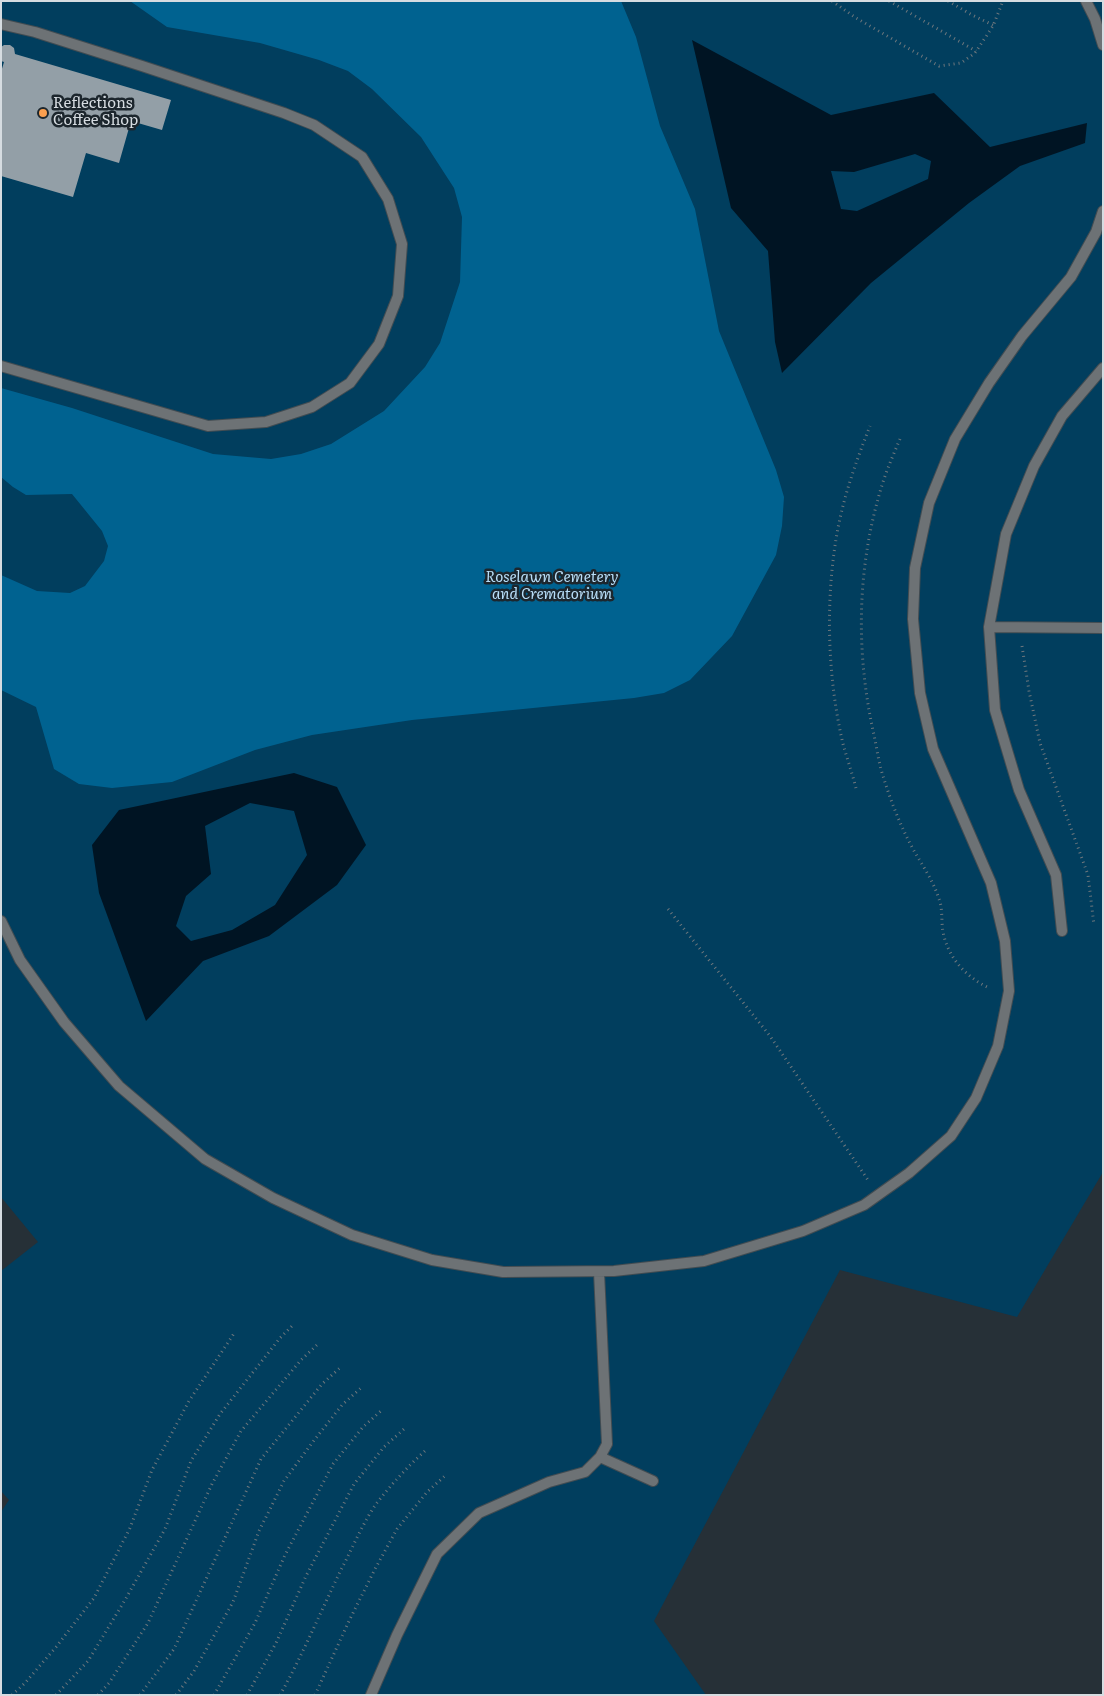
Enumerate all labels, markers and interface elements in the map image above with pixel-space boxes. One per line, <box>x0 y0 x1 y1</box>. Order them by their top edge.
place label: Reflections Coffee Shop <box>53 95 138 130</box>
marker: Reflections Coffee Shop <box>37 107 49 119</box>
park label: Roselawn Cemetery and Crematorium <box>485 569 619 604</box>

